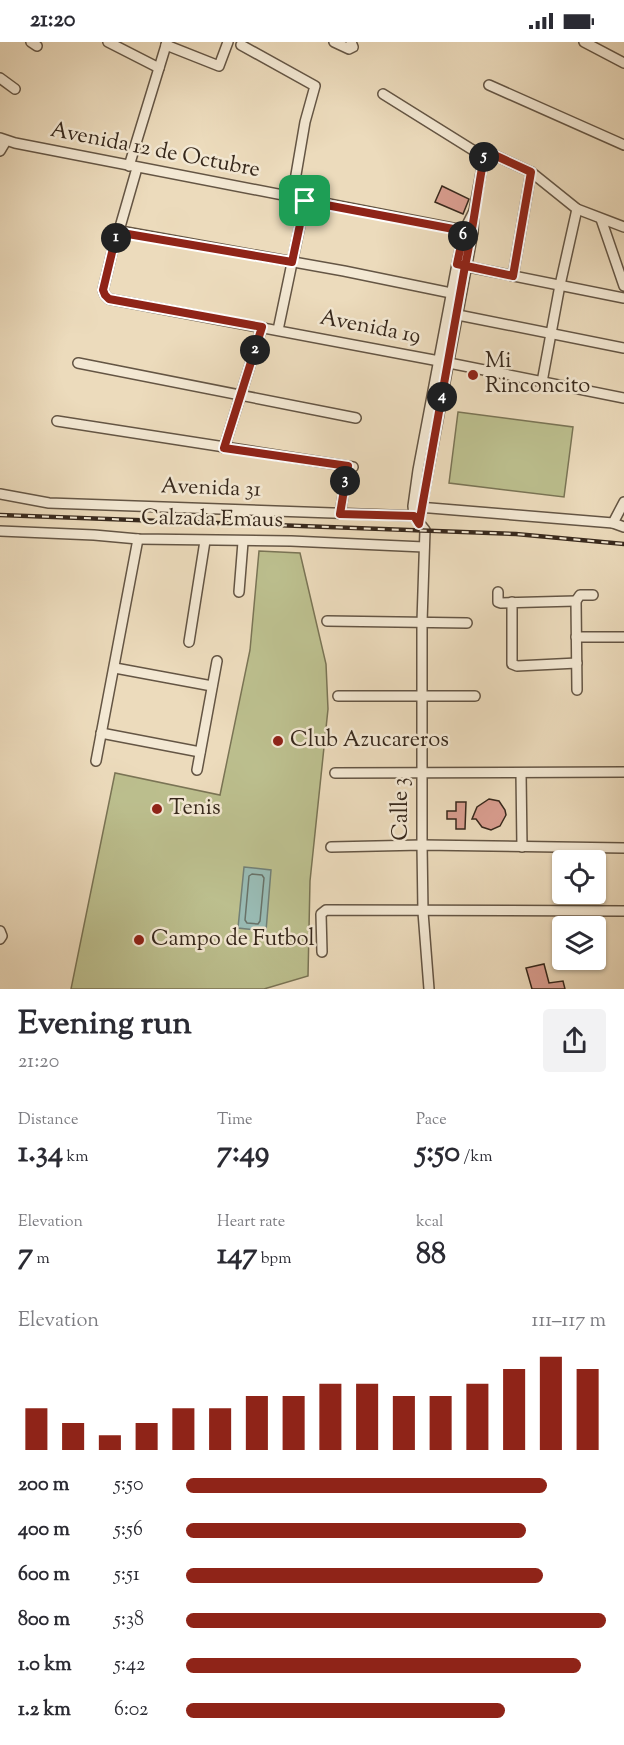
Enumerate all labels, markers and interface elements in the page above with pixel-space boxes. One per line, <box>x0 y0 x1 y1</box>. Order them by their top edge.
text: 21:20 <box>30 5 75 37</box>
street label: Avenida 12 de Octubre <box>47 115 263 187</box>
pin: 5 <box>469 142 499 172</box>
text: 5 <box>481 145 487 168</box>
pin <box>279 175 330 226</box>
icon: arrive <box>288 184 321 217</box>
pin: 6 <box>448 221 478 251</box>
pin: 1 <box>101 223 131 253</box>
text: 6 <box>459 224 467 247</box>
text: 1 <box>113 226 119 249</box>
street label: Avenida 19 <box>317 303 423 353</box>
pin: 2 <box>240 335 270 365</box>
text: 2 <box>251 338 259 361</box>
place label: Mi Rinconcito <box>485 346 590 403</box>
marker: Mi Rinconcito <box>466 368 480 382</box>
pin: 4 <box>427 382 457 412</box>
text: 4 <box>438 385 446 408</box>
pin: 3 <box>330 466 360 496</box>
text: 3 <box>342 469 348 492</box>
street label: Avenida 31 <box>160 471 262 507</box>
street label: Calzada Emaus <box>141 503 283 537</box>
place label: Club Azucareros <box>290 725 449 757</box>
marker: Club Azucareros <box>271 734 285 748</box>
street label: Calle 3 <box>386 777 418 841</box>
place label: Tenis <box>169 793 221 825</box>
marker: Tenis <box>150 802 164 816</box>
map controls <box>552 850 606 970</box>
button: locate <box>552 850 606 904</box>
button: layers <box>552 916 606 970</box>
place label: Campo de Futbol <box>151 924 315 956</box>
marker: Campo de Futbol <box>132 933 146 947</box>
text: Evening run <box>18 1001 192 1049</box>
button: share <box>543 1009 606 1072</box>
text: 21:20 <box>18 1048 59 1077</box>
text: Distance <box>18 1109 78 1132</box>
text: Time <box>217 1109 253 1132</box>
text: Pace <box>416 1109 447 1132</box>
text: 1.34 <box>18 1132 63 1175</box>
text: 7:49 <box>217 1132 269 1175</box>
text: 5:50 <box>416 1132 460 1175</box>
text: km <box>63 1146 88 1169</box>
text: /km <box>460 1146 493 1169</box>
text: Elevation <box>18 1211 83 1234</box>
text: Heart rate <box>217 1211 285 1234</box>
text: kcal <box>416 1211 444 1234</box>
text: 7 <box>18 1234 33 1277</box>
text: 147 <box>217 1234 257 1277</box>
text: 88 <box>416 1234 446 1277</box>
text: m <box>33 1248 50 1271</box>
text: bpm <box>257 1248 291 1271</box>
text: Elevation <box>18 1307 99 1336</box>
text: 111–117 m <box>532 1307 606 1336</box>
text: 200 m <box>18 1471 69 1500</box>
text: 5:50 <box>114 1471 143 1500</box>
text: 400 m <box>18 1516 70 1545</box>
text: 5:56 <box>114 1516 143 1545</box>
text: 600 m <box>18 1561 70 1590</box>
text: 5:51 <box>114 1561 140 1590</box>
text: 800 m <box>18 1606 70 1635</box>
text: 5:38 <box>114 1606 144 1635</box>
text: 1.0 km <box>18 1651 72 1680</box>
text: 5:42 <box>114 1651 145 1680</box>
text: 1.2 km <box>18 1696 71 1725</box>
text: 6:02 <box>114 1696 148 1725</box>

